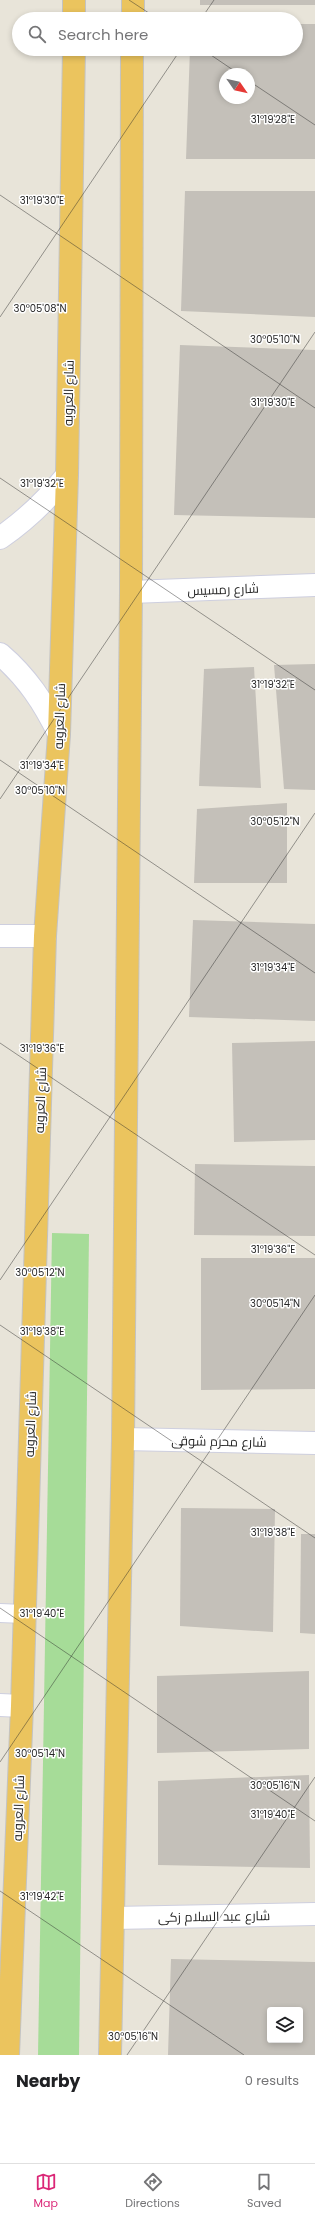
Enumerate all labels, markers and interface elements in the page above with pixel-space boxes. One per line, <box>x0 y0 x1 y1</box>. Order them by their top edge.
search box <box>12 12 303 56</box>
icon: search <box>26 23 48 45</box>
text: Search here <box>58 24 148 45</box>
north arrow <box>219 68 255 104</box>
text: 31°19'28"E <box>251 112 295 127</box>
text: 31°19'30"E <box>20 193 64 208</box>
text: 30°05'08"N <box>14 301 66 316</box>
text: 30°05'10"N <box>250 332 300 347</box>
street label: شارع العروبه <box>58 360 79 426</box>
text: 31°19'30"E <box>251 395 295 410</box>
text: 31°19'32"E <box>20 476 64 491</box>
street label: شارع رمسيس <box>187 579 259 600</box>
text: 31°19'32"E <box>251 677 295 692</box>
street label: شارع العروبه <box>49 683 70 749</box>
text: 31°19'34"E <box>20 758 64 773</box>
text: 30°05'10"N <box>15 783 65 798</box>
text: 30°05'12"N <box>250 814 300 829</box>
text: 31°19'34"E <box>251 960 295 975</box>
text: 31°19'36"E <box>20 1041 64 1056</box>
street label: شارع العروبه <box>30 1067 51 1133</box>
text: 31°19'36"E <box>251 1242 295 1257</box>
text: 30°05'12"N <box>15 1265 65 1280</box>
text: 30°05'14"N <box>250 1296 300 1311</box>
text: 31°19'38"E <box>20 1324 64 1339</box>
street label: شارع العروبه <box>20 1391 41 1457</box>
street label: شارع محرم شوقى <box>171 1431 267 1452</box>
text: 31°19'38"E <box>251 1525 295 1540</box>
text: 31°19'40"E <box>20 1606 64 1621</box>
text: 30°05'14"N <box>15 1746 65 1761</box>
street label: شارع العروبه <box>8 1775 29 1841</box>
text: 30°05'16"N <box>250 1778 300 1793</box>
text: 31°19'40"E <box>251 1807 295 1822</box>
text: 31°19'42"E <box>20 1889 64 1904</box>
street label: شارع عبد السلام زكى <box>158 1906 270 1927</box>
map controls <box>267 2007 303 2043</box>
button: layers <box>267 2007 303 2043</box>
text: 30°05'16"N <box>108 2029 158 2044</box>
text: Nearby <box>16 2069 80 2093</box>
text: 0 results <box>245 2071 299 2090</box>
tab: Map <box>34 2171 58 2212</box>
tab: Directions <box>125 2171 180 2212</box>
tab: Saved <box>247 2171 281 2212</box>

